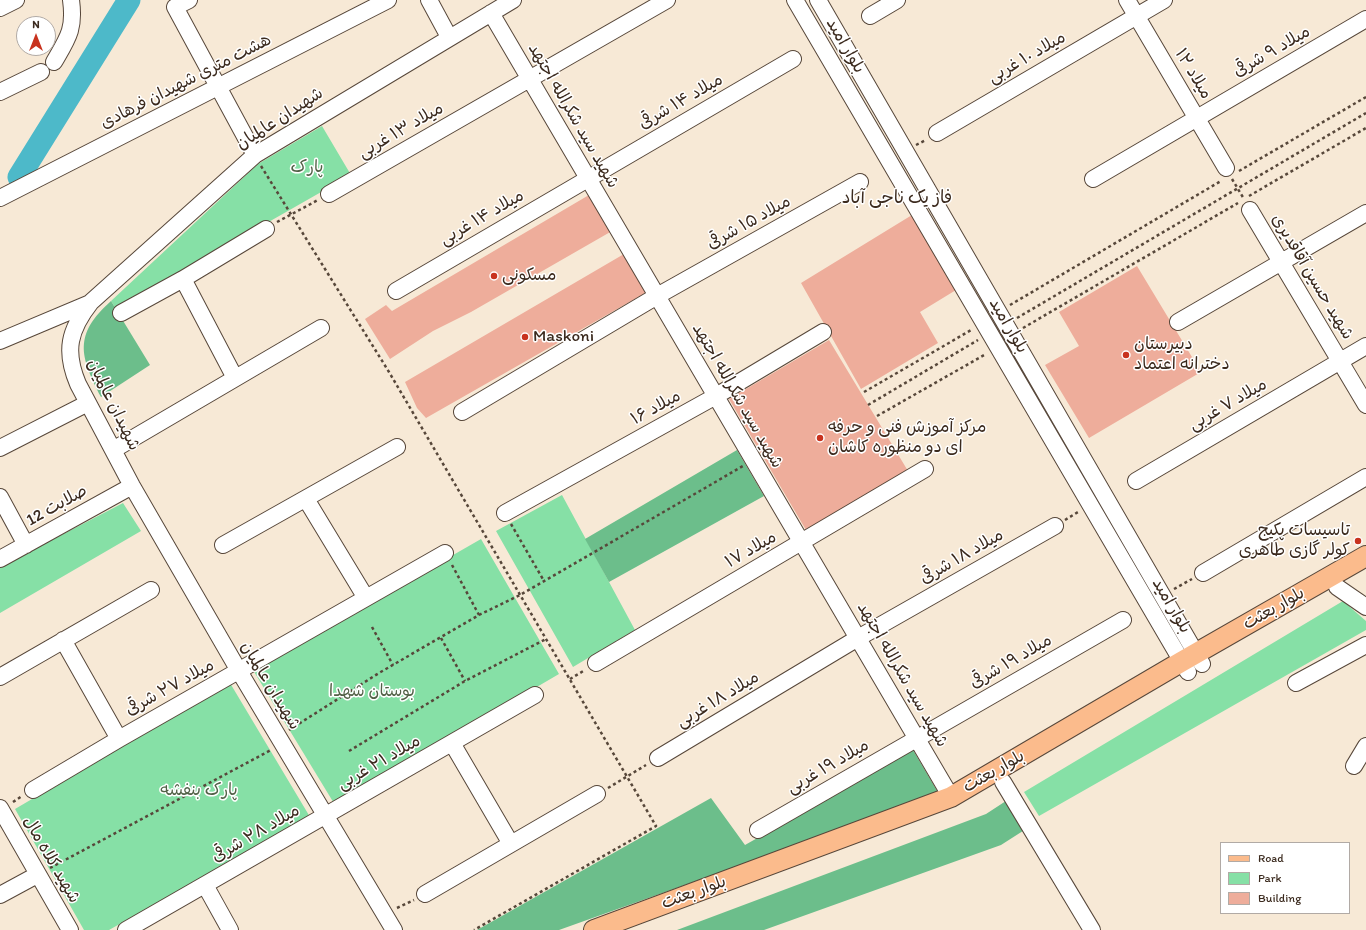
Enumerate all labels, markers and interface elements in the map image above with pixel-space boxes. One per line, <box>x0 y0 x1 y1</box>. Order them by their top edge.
street label: بلوار امید <box>821 15 869 77</box>
north arrow <box>16 16 56 56</box>
text: N <box>32 18 40 31</box>
street label: میلاد ۹ شرقی <box>1230 22 1314 82</box>
street label: میلاد ۱۰ غربی <box>984 28 1070 88</box>
street label: هشت متری شهیدان فرهادی <box>97 30 275 134</box>
street label: شهید سید شکرالله اجتهد <box>523 40 623 192</box>
street label: میلاد ۱۲ <box>1170 45 1216 103</box>
street label: میلاد ۱۴ شرقی <box>635 70 727 134</box>
street label: شهیدان عالمیان <box>233 83 327 155</box>
street label: میلاد ۱۳ غربی <box>355 98 447 164</box>
park label: پارک <box>291 158 323 178</box>
street label: میلاد ۱۴ غربی <box>436 186 528 250</box>
district label: فاز یک ناجی آباد <box>842 187 952 209</box>
street label: میلاد ۱۵ شرقی <box>703 192 795 254</box>
street label: شهید حسین آقاقدیری <box>1266 211 1358 343</box>
place label: مسکونی <box>502 266 556 286</box>
marker: مسکونی <box>489 271 499 281</box>
street label: بلوار امید <box>984 295 1032 357</box>
street label: شهید سید شکرالله اجتهد <box>687 320 787 472</box>
place label: Maskoni <box>533 327 594 347</box>
marker: Maskoni <box>520 332 530 342</box>
place label: دبیرستان دخترانه اعتماد <box>1134 335 1230 375</box>
marker: دبیرستان دخترانه اعتماد <box>1121 350 1131 360</box>
street label: شهیدان عالمیان <box>82 356 144 454</box>
street label: میلاد ۷ غربی <box>1185 374 1271 436</box>
street label: میلاد ۱۶ <box>627 386 685 430</box>
place label: مرکز آموزش فنی و حرفه ای دو منظوره کاشان <box>828 418 986 458</box>
marker: مرکز آموزش فنی و حرفه ای دو منظوره کاشان <box>815 433 825 443</box>
street label: صلابت 12 <box>23 481 91 531</box>
place label: تاسیسات پکیج کولر گازی طاهری <box>1239 521 1350 561</box>
street label: میلاد ۱۸ شرقی <box>917 525 1007 589</box>
street label: میلاد ۱۷ <box>722 527 780 573</box>
marker: تاسیسات پکیج کولر گازی طاهری <box>1353 536 1363 546</box>
street label: بلوار امید <box>1147 575 1195 637</box>
street label: بلوار بعثت <box>1240 583 1308 635</box>
street label: شهید سید شکرالله اجتهد <box>852 599 952 751</box>
street label: میلاد ۱۹ شرقی <box>966 630 1056 694</box>
street label: شهیدان عالمیان <box>236 638 304 734</box>
street label: میلاد ۲۷ شرقی <box>122 655 218 721</box>
street label: میلاد ۱۸ غربی <box>673 667 763 733</box>
park label: بوستان شهدا <box>329 682 415 702</box>
street label: میلاد ۲۱ غربی <box>334 731 424 795</box>
street label: میلاد ۱۹ غربی <box>783 735 873 799</box>
street label: بلوار بعثت <box>960 746 1028 798</box>
park label: پارک بنفشه <box>160 781 238 801</box>
street label: میلاد ۲۸ شرقی <box>208 801 304 867</box>
street label: شهید کلاه مال <box>18 813 84 907</box>
legend <box>1220 842 1350 914</box>
text: Road <box>1258 851 1284 865</box>
text: Park <box>1258 871 1282 885</box>
street label: بلوار بعثت <box>659 872 729 914</box>
text: Building <box>1258 891 1301 905</box>

